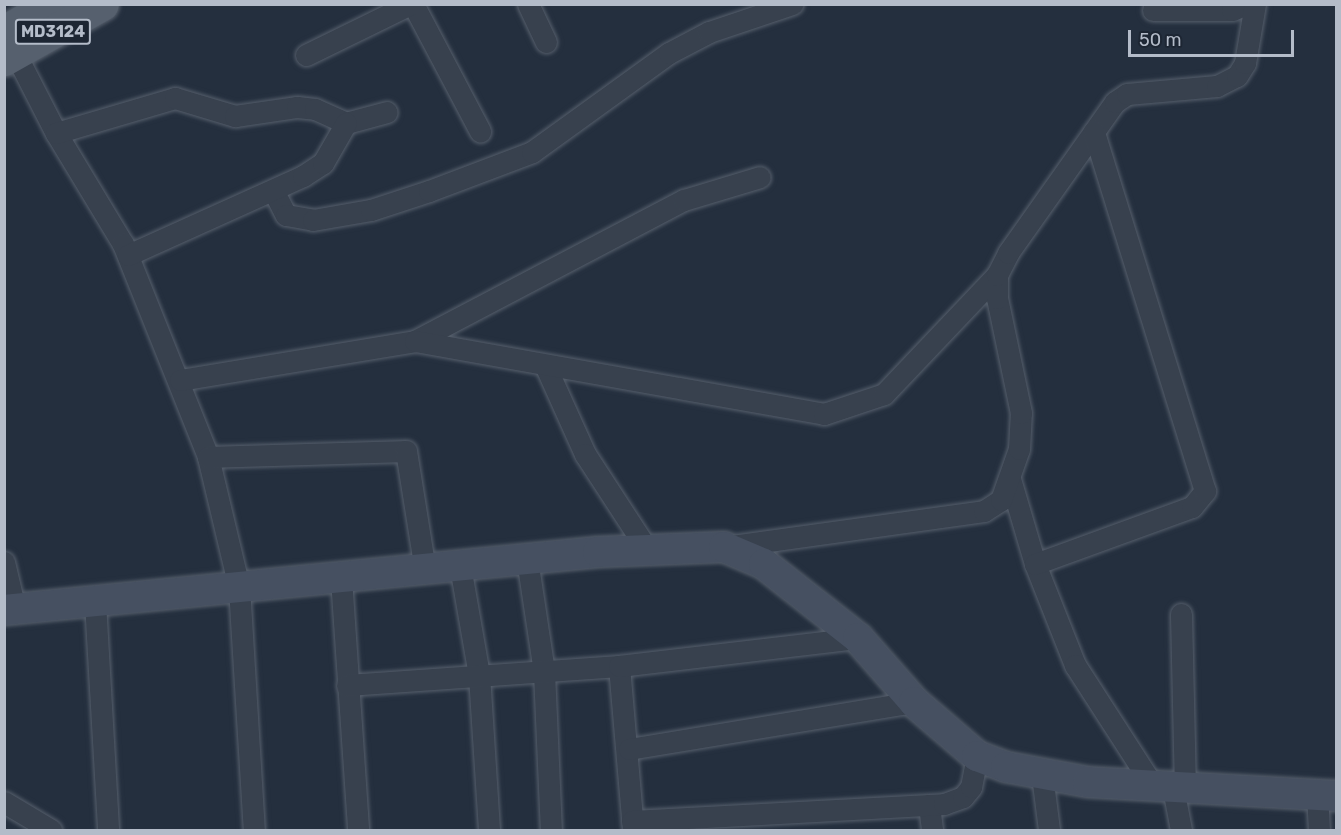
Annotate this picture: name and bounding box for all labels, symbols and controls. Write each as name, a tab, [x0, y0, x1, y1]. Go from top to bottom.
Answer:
scale bar	[1131, 18, 1298, 56]
road number: MD3124	[14, 19, 92, 45]
text: 50 m	[1139, 29, 1182, 51]

